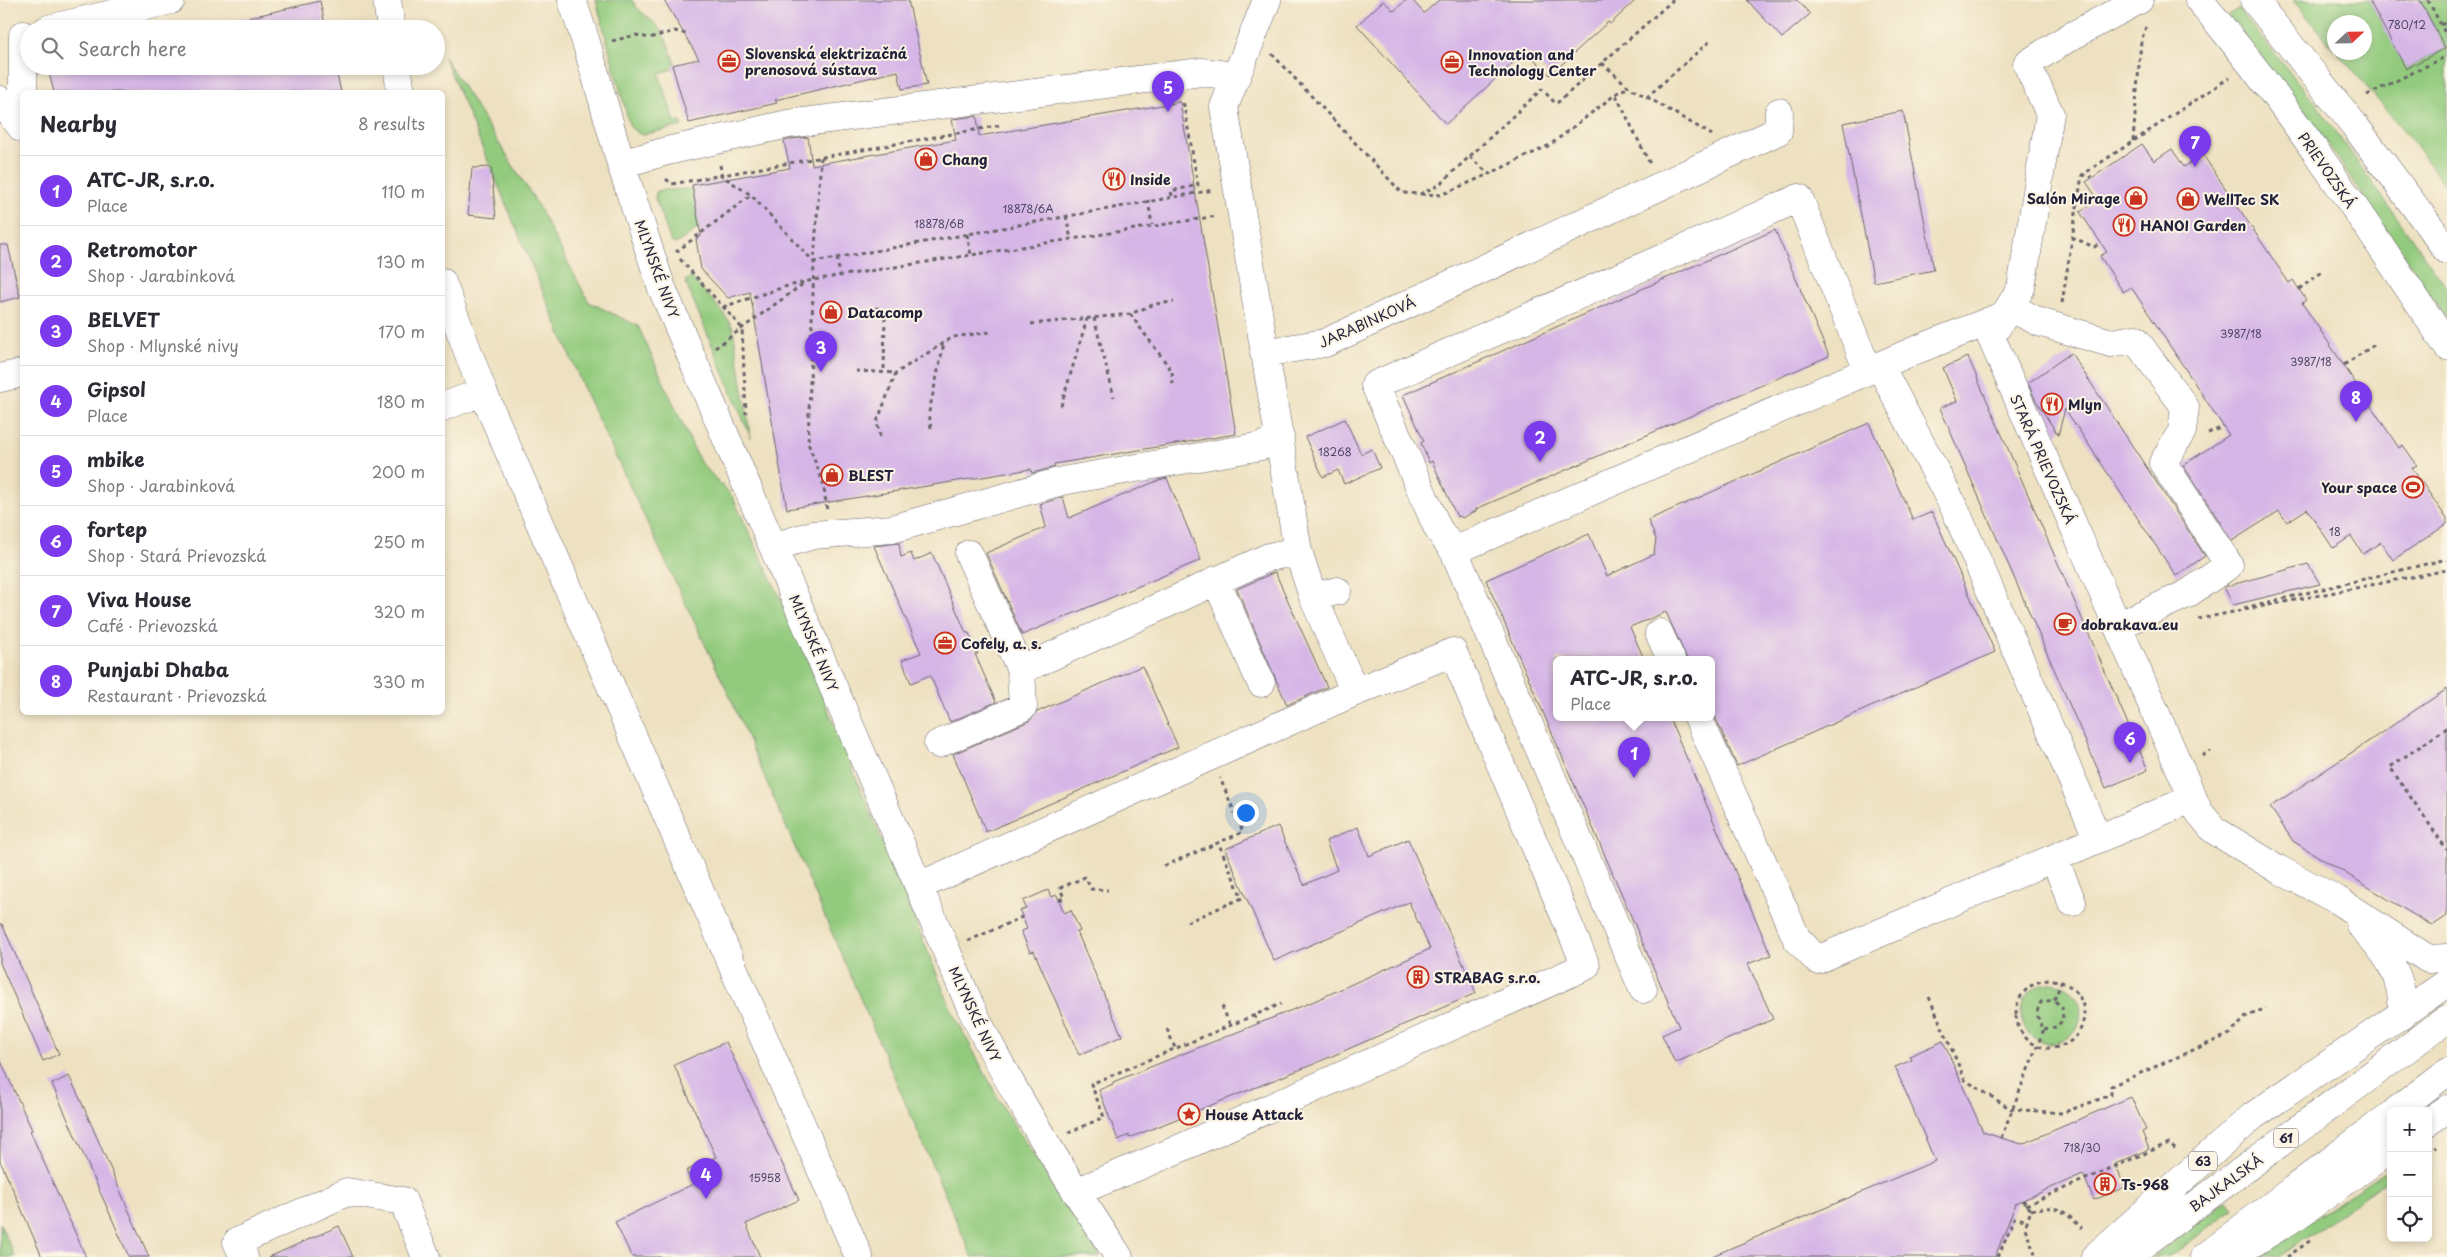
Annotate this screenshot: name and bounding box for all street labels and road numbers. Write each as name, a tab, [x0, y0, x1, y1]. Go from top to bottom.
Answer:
street label: PRIEVOZSKÁ	[2293, 128, 2361, 213]
street label: MLYNSKÉ NIVY	[629, 217, 685, 322]
street label: JARABINKOVÁ	[1315, 291, 1419, 353]
street label: STARÁ PRIEVOZSKÁ	[2005, 391, 2081, 528]
street label: MLYNSKÉ NIVY	[784, 591, 844, 695]
street label: MLYNSKÉ NIVY	[944, 963, 1007, 1066]
road number: 61	[2274, 1128, 2298, 1148]
street label: BAJKALSKÁ	[2185, 1149, 2267, 1217]
road number: 63	[2189, 1152, 2217, 1170]

